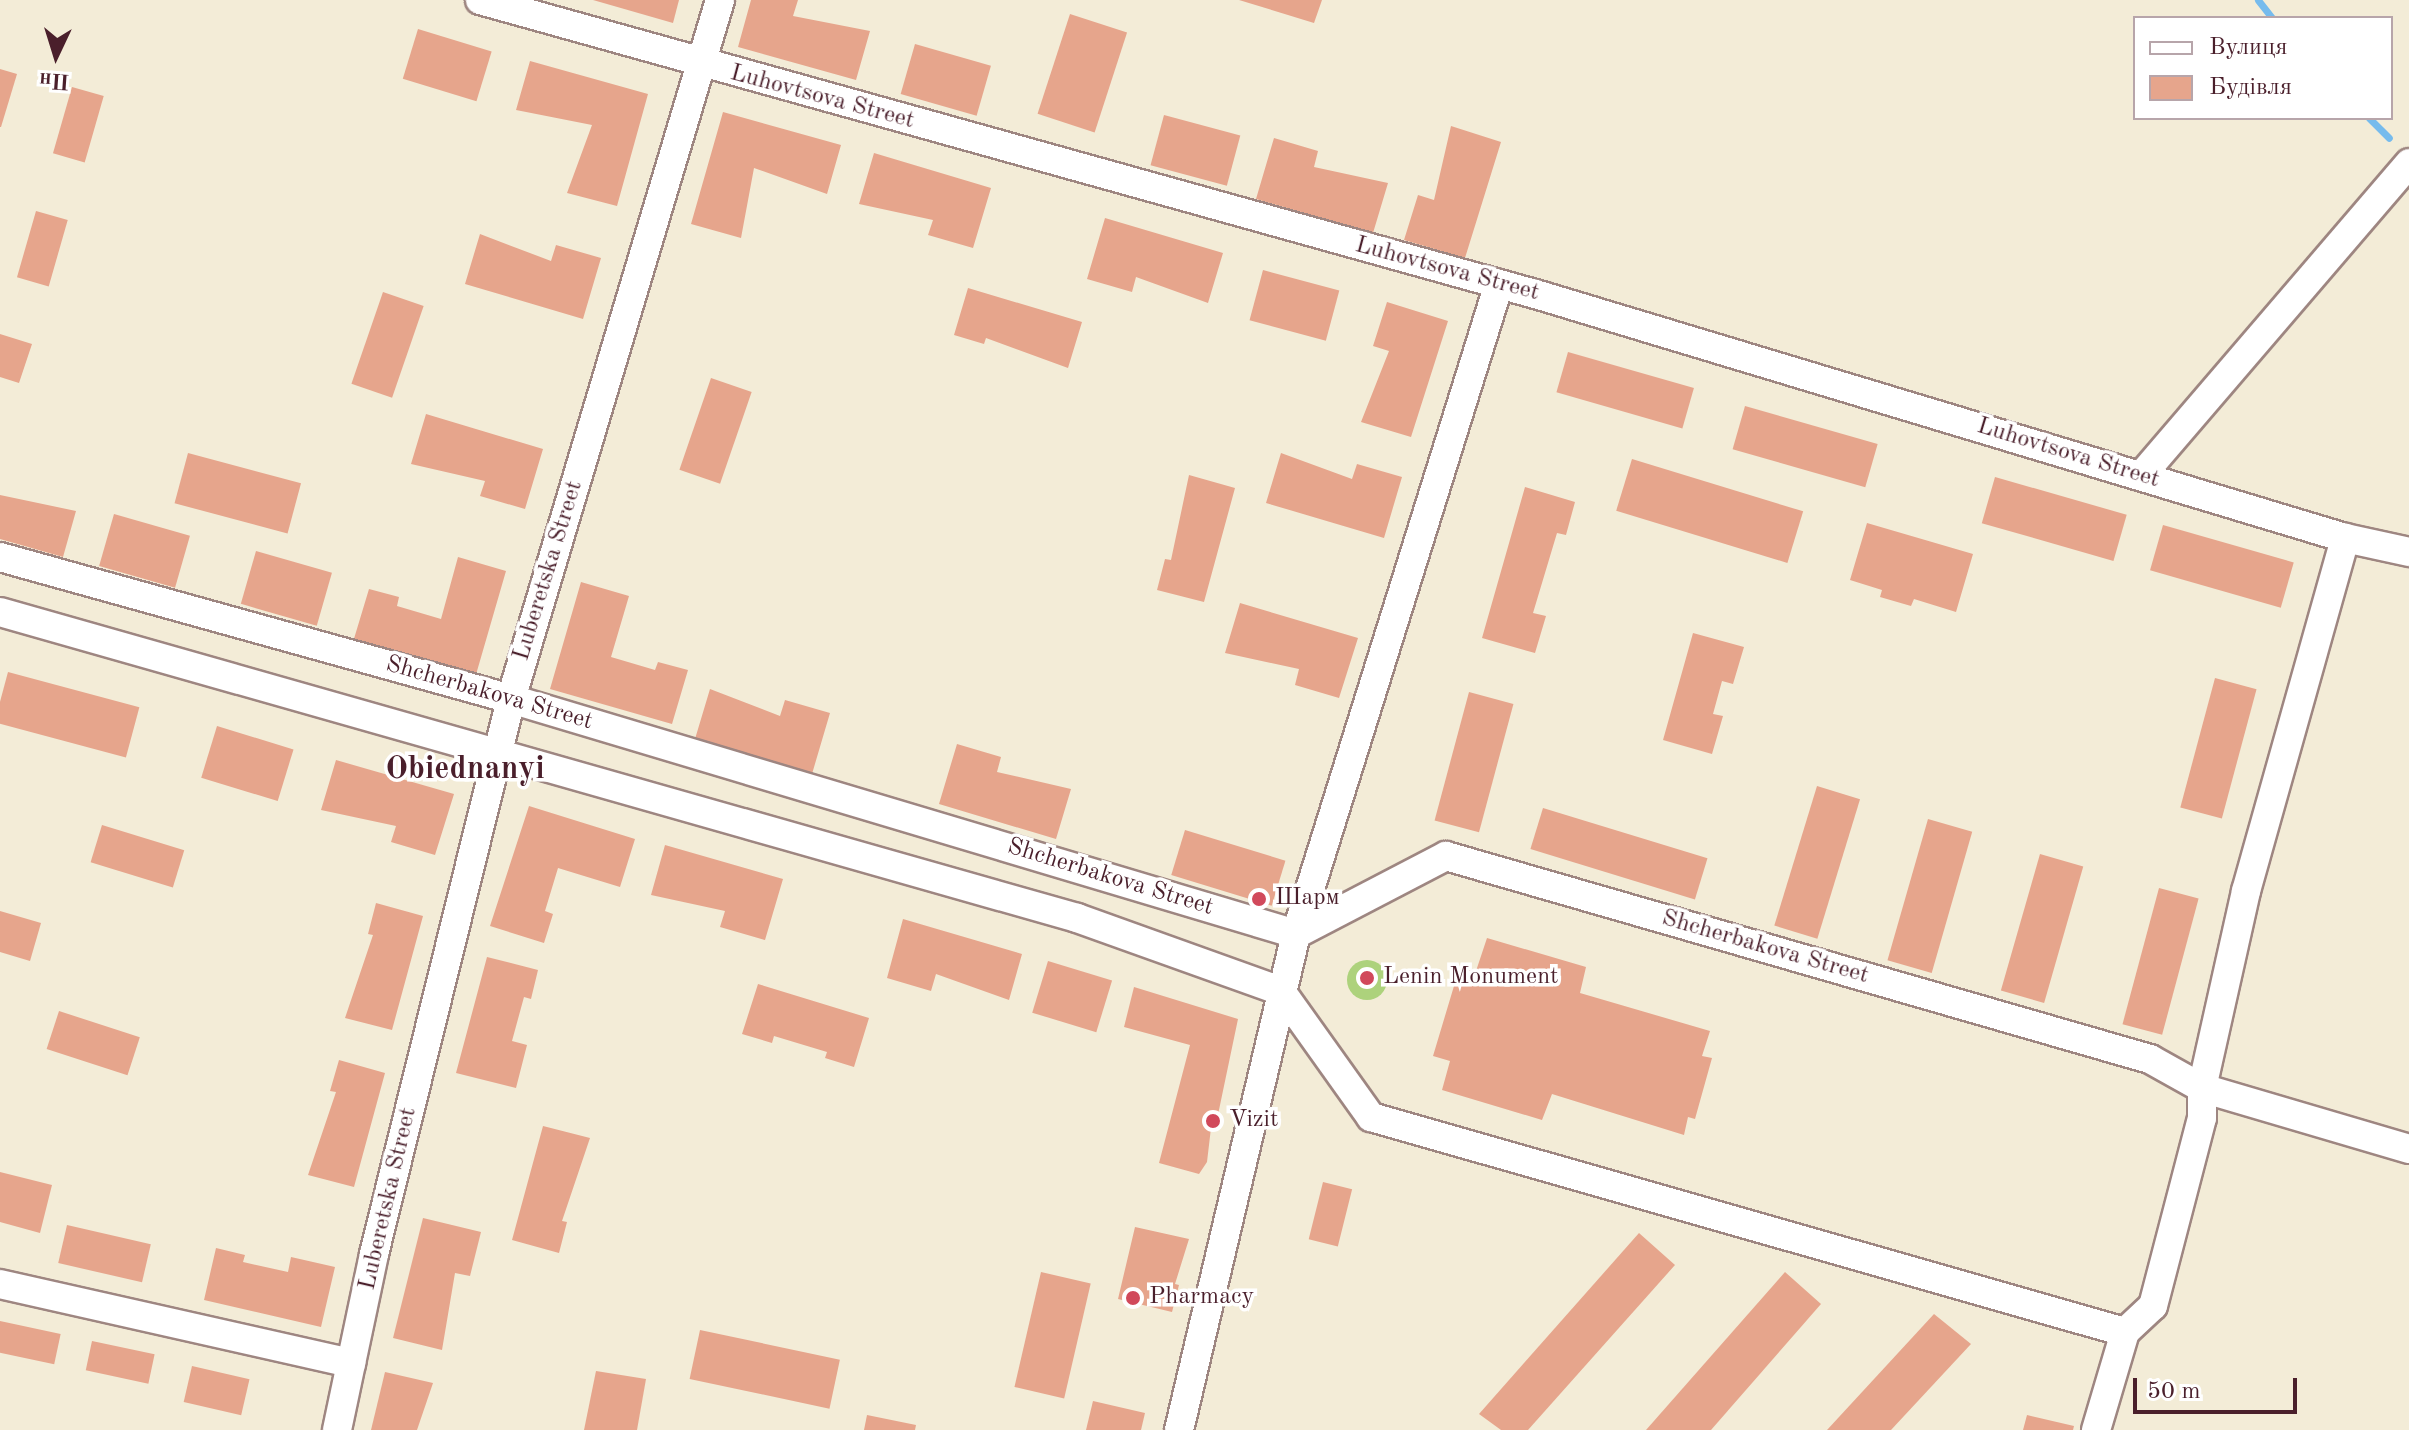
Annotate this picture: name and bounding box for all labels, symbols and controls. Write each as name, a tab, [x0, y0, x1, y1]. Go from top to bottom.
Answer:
north arrow	[16, 16, 96, 96]
legend	[2133, 16, 2393, 120]
text: Вулиця	[2209, 36, 2288, 60]
street label: Luhovtsova Street	[727, 60, 917, 136]
text: Пн	[38, 68, 70, 92]
text: Будівля	[2209, 76, 2292, 100]
street label: Luhovtsova Street	[1352, 232, 1542, 308]
street label: Luhovtsova Street	[1973, 413, 2163, 495]
street label: Luberetska Street	[508, 478, 590, 664]
street label: Shcherbakova Street	[382, 651, 596, 737]
district label: Obiednanyi	[385, 751, 545, 789]
street label: Shcherbakova Street	[1003, 833, 1217, 923]
place label: Шарм	[1275, 885, 1340, 913]
marker: Шарм	[1250, 890, 1268, 908]
street label: Shcherbakova Street	[1658, 905, 1872, 991]
place label: Lenin Monument	[1383, 964, 1558, 992]
marker: Lenin Monument	[1358, 969, 1376, 987]
street label: Luberetska Street	[354, 1105, 424, 1293]
place label: Vizit	[1229, 1107, 1278, 1135]
marker: Vizit	[1204, 1112, 1222, 1130]
place label: Pharmacy	[1149, 1284, 1254, 1312]
marker: Pharmacy	[1124, 1289, 1142, 1307]
scale bar	[2137, 1362, 2301, 1412]
text: 50 m	[2147, 1380, 2201, 1404]

